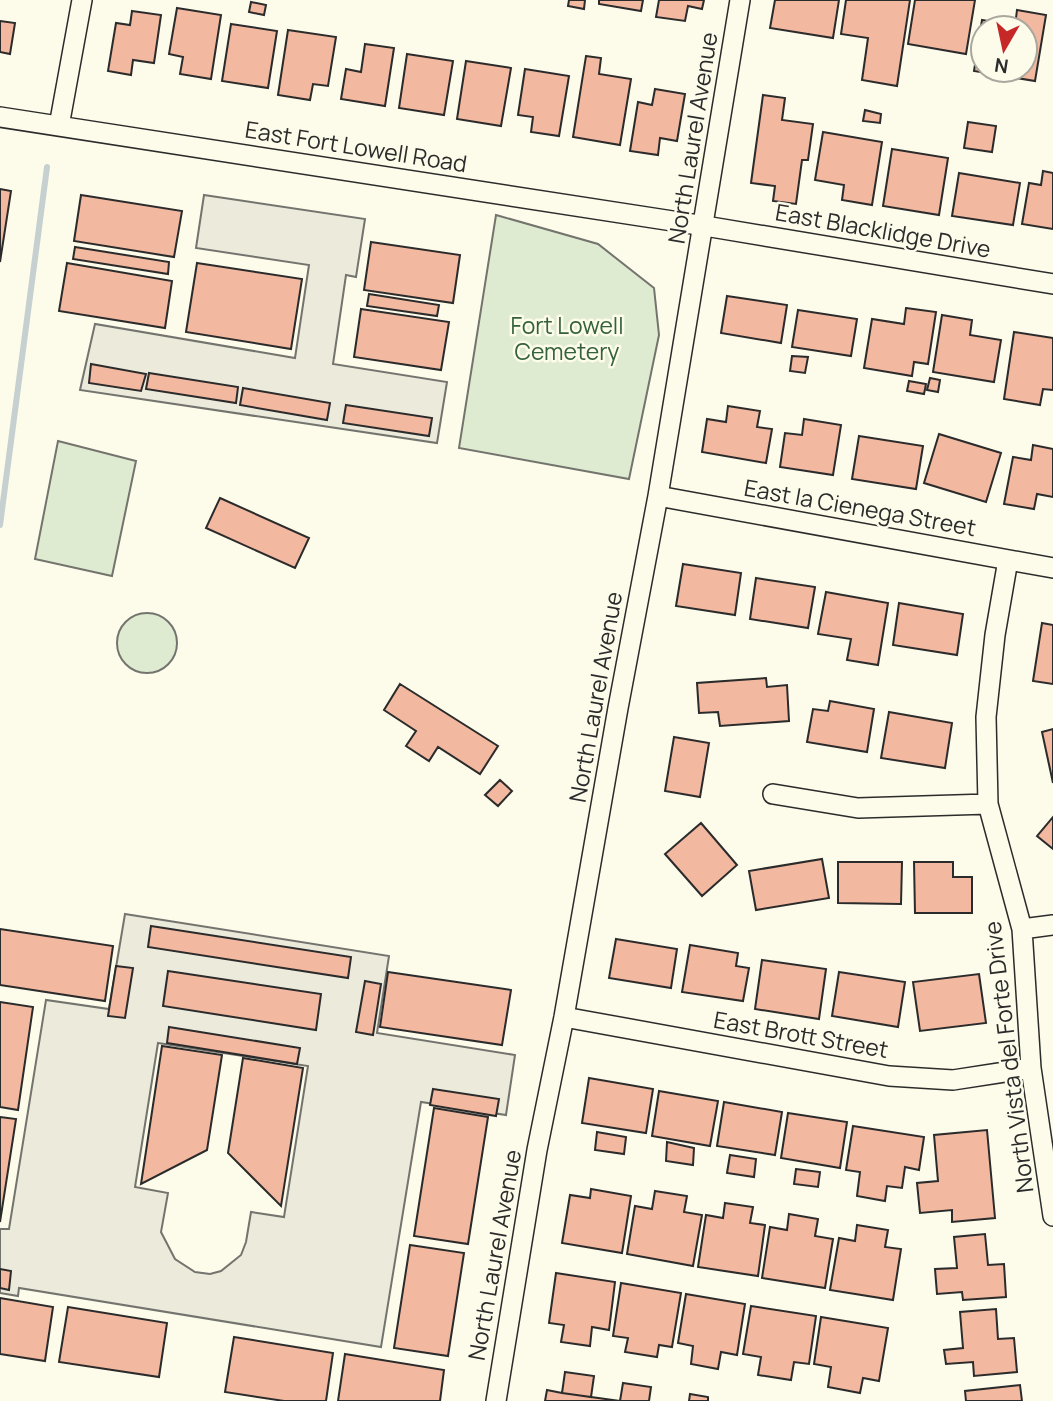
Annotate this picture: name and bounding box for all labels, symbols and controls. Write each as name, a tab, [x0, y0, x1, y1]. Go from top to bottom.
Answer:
north arrow	[969, 14, 1039, 84]
street label: North Laurel Avenue	[660, 30, 725, 246]
text: N	[993, 52, 1010, 80]
street label: East Fort Lowell Road	[243, 113, 469, 179]
street label: East Blacklidge Drive	[773, 195, 993, 265]
park label: Fort Lowell Cemetery	[510, 309, 624, 367]
street label: East la Cienega Street	[742, 471, 979, 543]
street label: North Laurel Avenue	[561, 589, 629, 805]
street label: North Vista del Forte Drive	[975, 920, 1041, 1195]
street label: East Brott Street	[711, 1003, 891, 1065]
street label: North Laurel Avenue	[460, 1147, 528, 1363]

